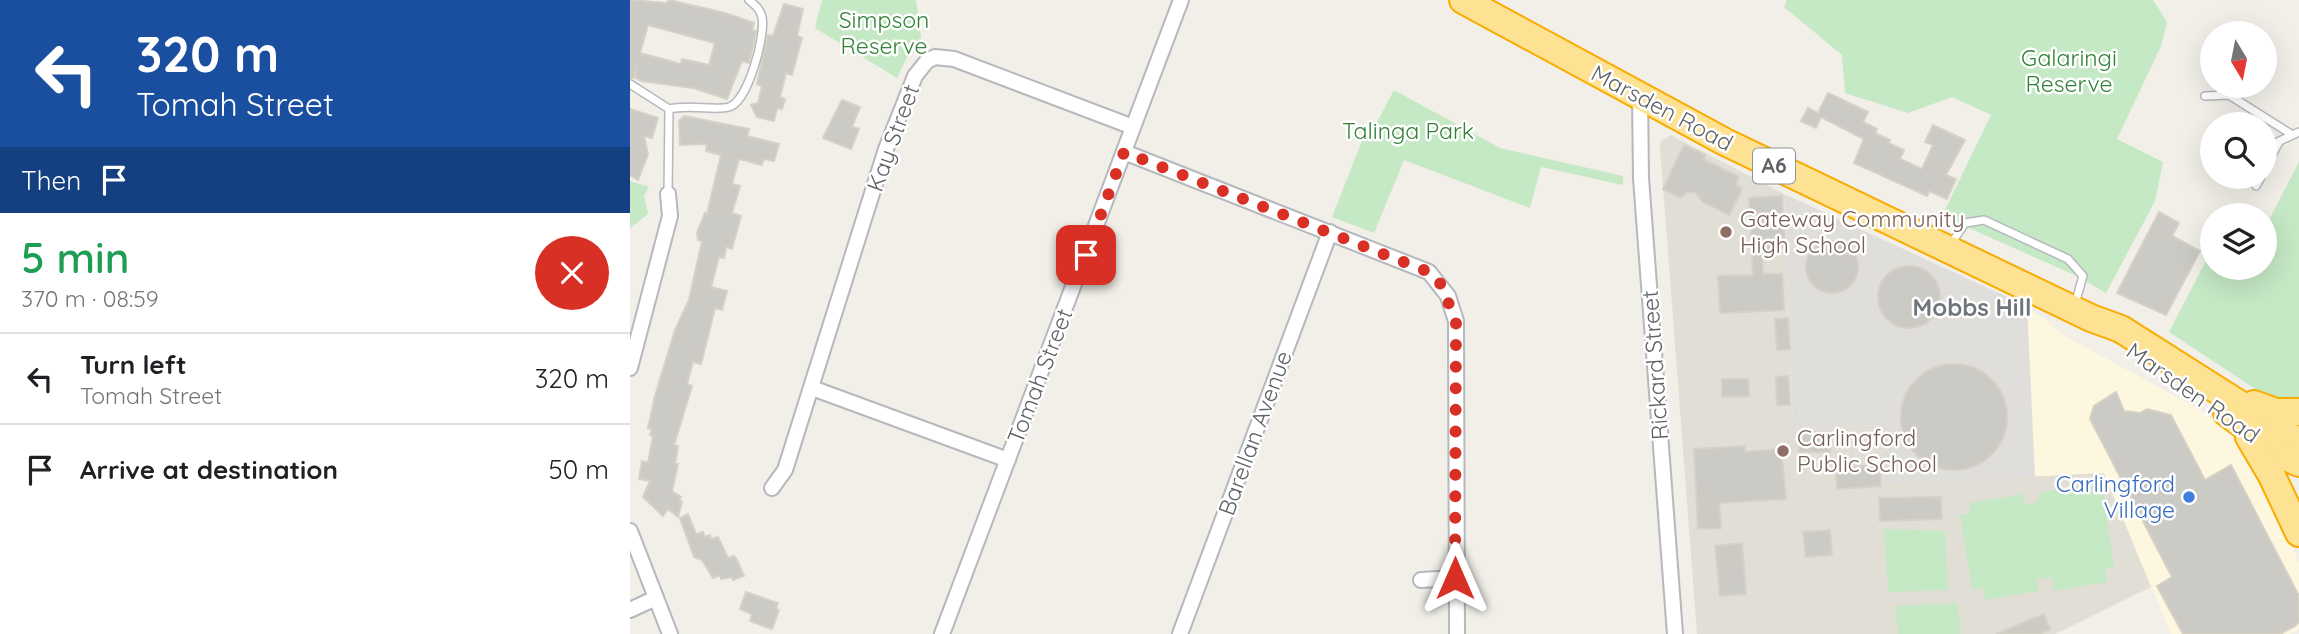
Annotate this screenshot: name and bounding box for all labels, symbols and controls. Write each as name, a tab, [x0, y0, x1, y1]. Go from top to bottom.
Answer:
park label: Simpson Reserve	[839, 5, 929, 60]
north arrow	[2200, 21, 2277, 98]
map controls	[2200, 21, 2277, 280]
text: 320 m	[136, 23, 279, 84]
icon: left	[21, 28, 112, 119]
park label: Galaringi Reserve	[2021, 43, 2117, 98]
street label: Marsden Road	[1586, 58, 1738, 157]
street label: Kay Street	[860, 80, 925, 195]
text: Tomah Street	[136, 84, 334, 124]
button: search	[2200, 112, 2277, 189]
park label: Talinga Park	[1342, 116, 1474, 145]
road number: A6	[1753, 148, 1795, 184]
icon: arrive	[95, 161, 133, 199]
text: Then	[21, 164, 81, 197]
button: layers	[2200, 203, 2277, 280]
place label: Gateway Community High School	[1740, 204, 1965, 259]
marker: Gateway Community High School	[1718, 224, 1734, 240]
pin	[1056, 225, 1116, 285]
text: 5 min	[21, 231, 129, 284]
button: close	[535, 236, 609, 310]
icon: arrive	[1067, 236, 1105, 274]
text: 370 m · 08:59	[21, 284, 159, 313]
street label: Rickard Street	[1635, 289, 1674, 441]
district label: Mobbs Hill	[1913, 292, 2031, 322]
street label: Tomah Street	[1001, 304, 1079, 447]
street label: Marsden Road	[2121, 336, 2266, 449]
street label: Barellan Avenue	[1211, 347, 1298, 519]
text: Turn left	[80, 348, 187, 381]
icon: left	[21, 360, 59, 398]
text: 320 m	[535, 362, 609, 395]
text: Tomah Street	[80, 381, 222, 410]
place label: Carlingford Public School	[1797, 423, 1937, 478]
marker: Carlingford Public School	[1775, 443, 1791, 459]
icon: arrive	[21, 451, 59, 489]
text: Arrive at destination	[80, 453, 338, 486]
text: 50 m	[549, 453, 609, 486]
place label: Carlingford Village	[2056, 469, 2175, 524]
marker: Carlingford Village	[2181, 489, 2197, 505]
position arrow	[1418, 541, 1492, 615]

